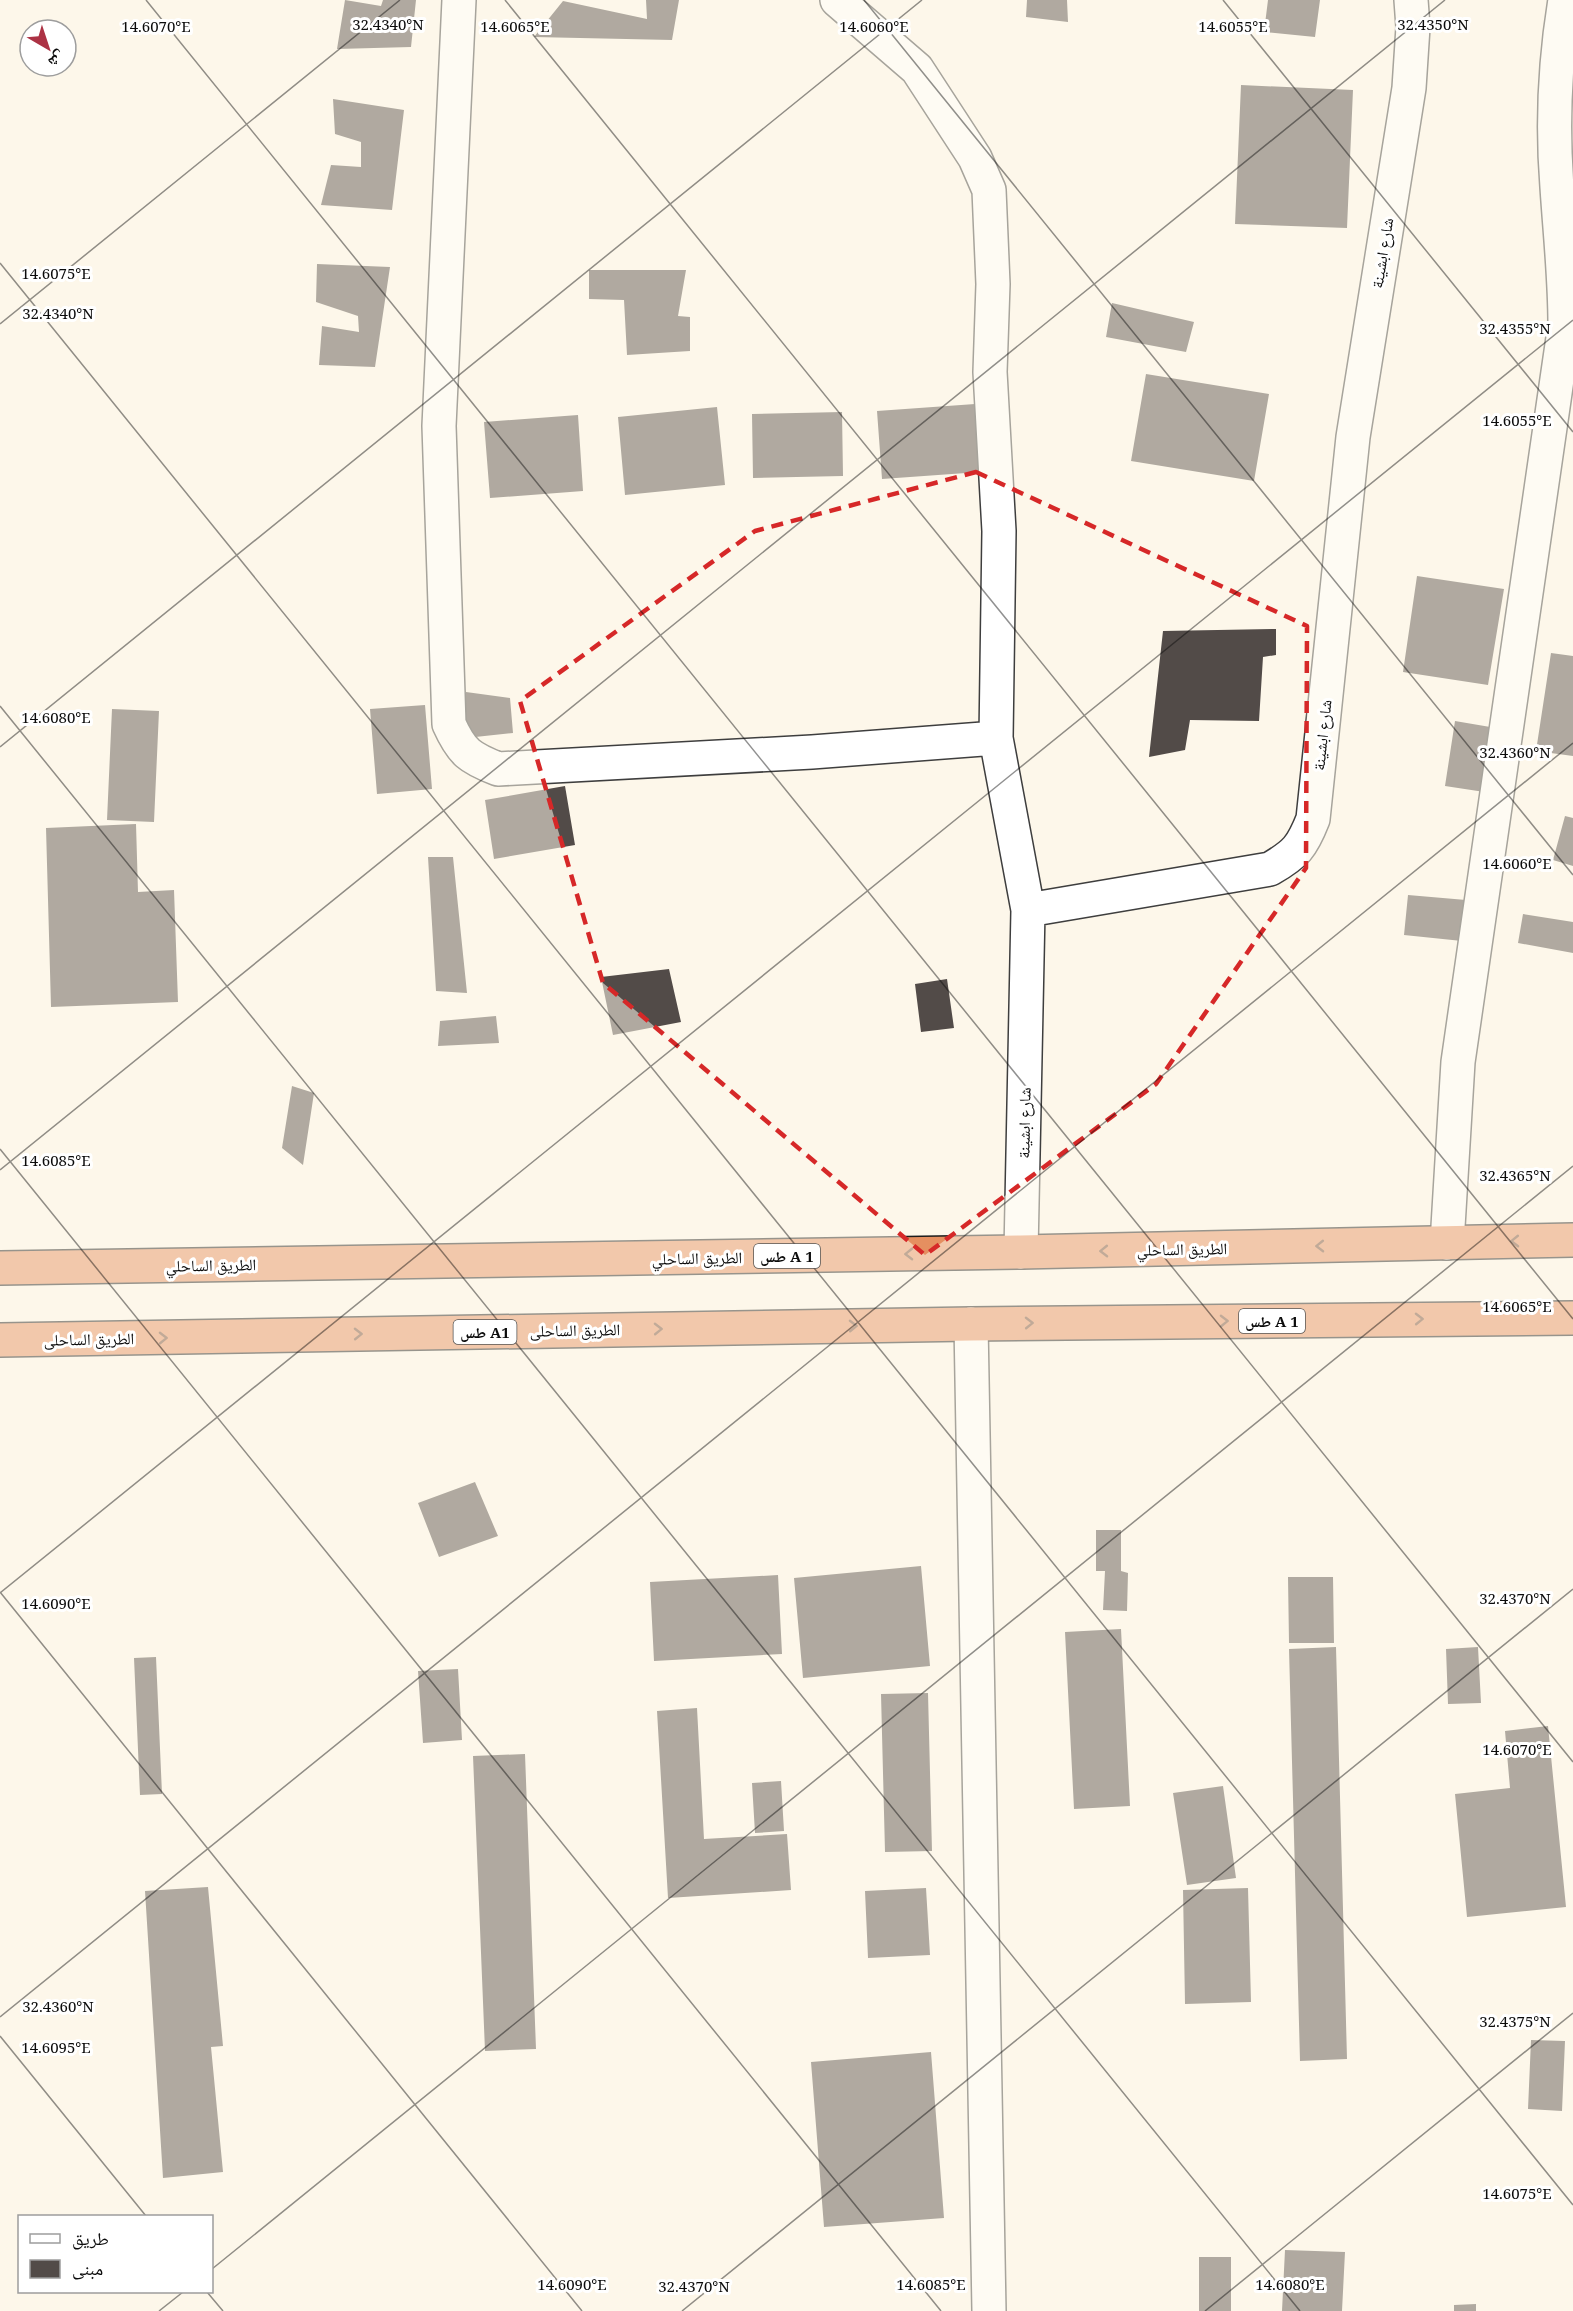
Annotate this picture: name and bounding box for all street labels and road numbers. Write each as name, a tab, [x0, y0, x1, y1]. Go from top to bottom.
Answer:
street label: شارع ابشينة	[1366, 216, 1398, 290]
street label: شارع ابشينة	[1307, 699, 1337, 771]
street label: شارع ابشينة	[1012, 1087, 1036, 1159]
street label: الطريق الساحلي	[1137, 1237, 1228, 1263]
road number: طس A 1	[754, 1244, 820, 1268]
street label: الطريق الساحلي	[652, 1246, 743, 1272]
street label: الطريق الساحلي	[166, 1253, 257, 1279]
road number: طس A 1	[1239, 1309, 1305, 1333]
street label: الطريق الساحلى	[530, 1318, 620, 1342]
road number: طس A1	[454, 1320, 516, 1344]
street label: الطريق الساحلى	[44, 1327, 134, 1351]

